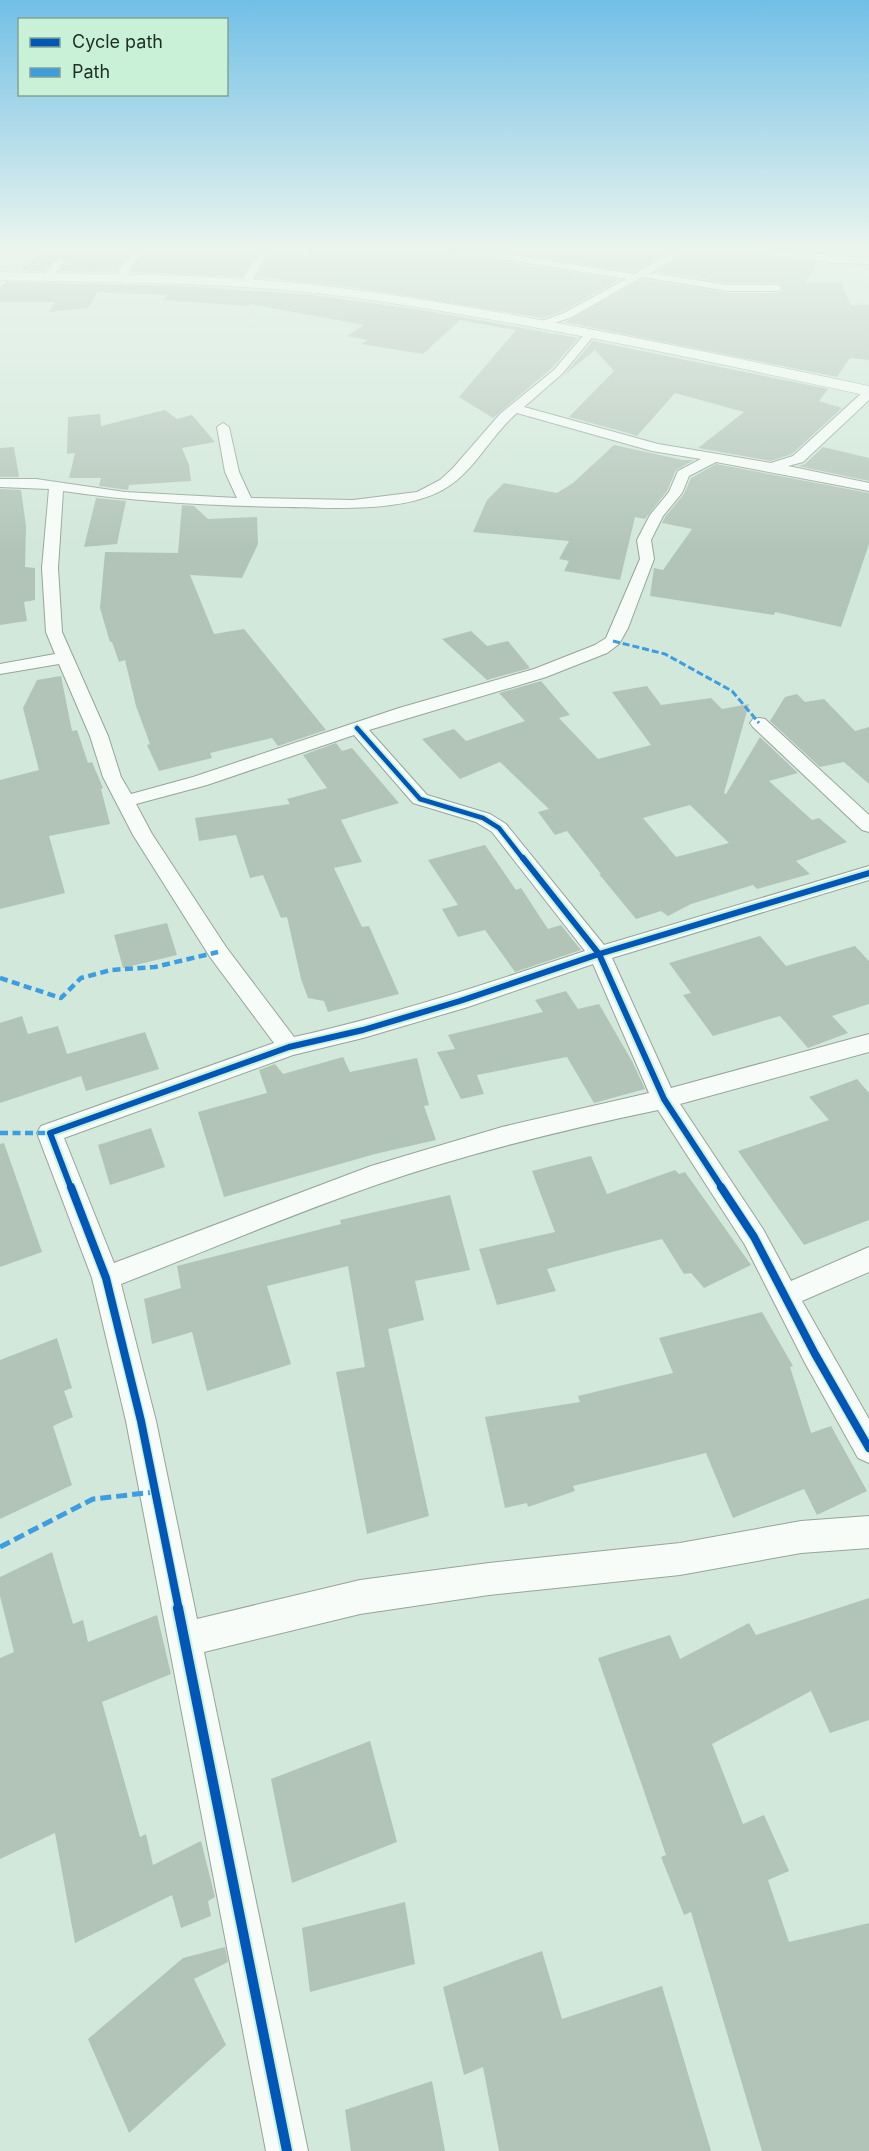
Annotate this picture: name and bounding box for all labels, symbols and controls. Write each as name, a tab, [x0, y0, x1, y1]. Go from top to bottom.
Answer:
legend	[18, 18, 228, 96]
text: Cycle path	[72, 31, 163, 52]
text: Path	[72, 61, 110, 82]

